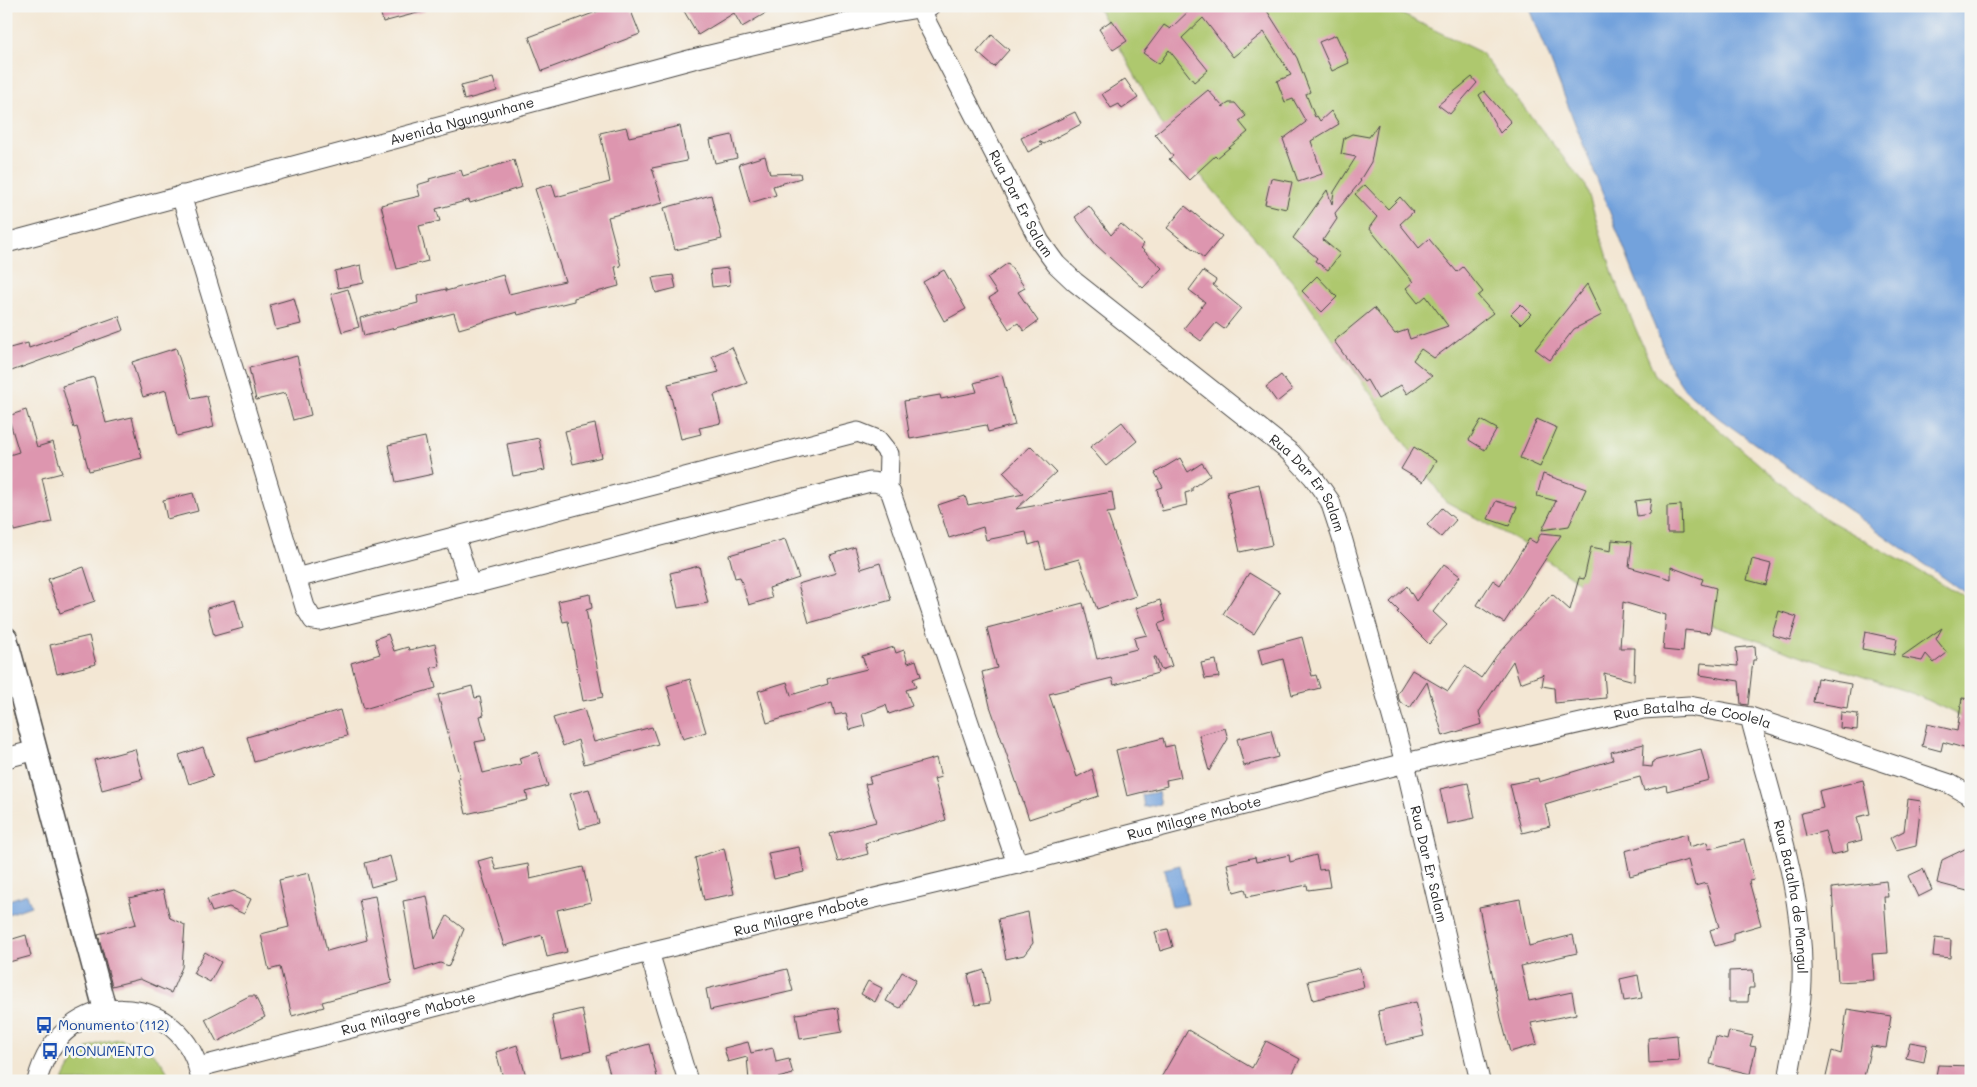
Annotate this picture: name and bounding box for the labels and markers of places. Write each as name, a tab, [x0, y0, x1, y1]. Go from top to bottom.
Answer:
bus stop icon: Monumento (112)	[34, 1015, 54, 1035]
place label: Monumento (112)	[58, 1015, 169, 1034]
bus stop icon: MONUMENTO	[40, 1041, 60, 1061]
place label: MONUMENTO	[64, 1041, 154, 1060]

